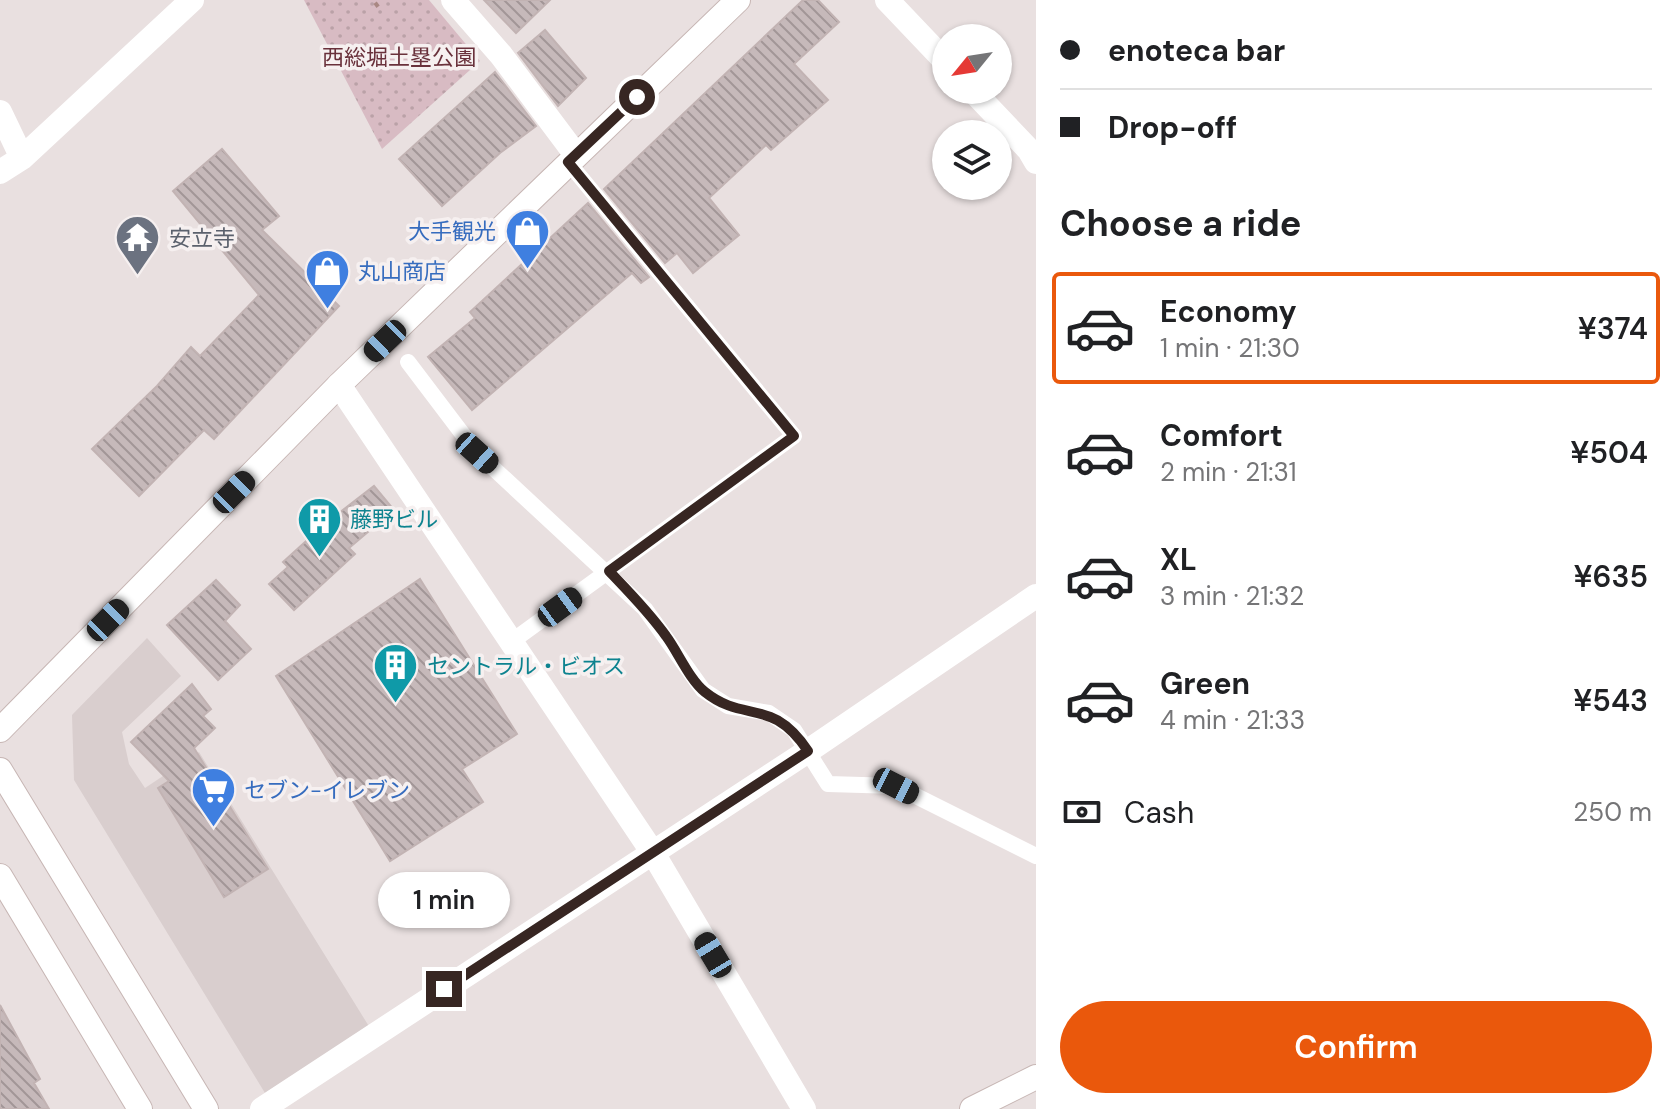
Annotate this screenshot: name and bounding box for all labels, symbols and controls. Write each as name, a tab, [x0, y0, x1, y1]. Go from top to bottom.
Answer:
north arrow	[932, 24, 1012, 104]
map controls	[932, 24, 1012, 200]
text: enoteca bar	[1108, 31, 1285, 70]
park label: 西総堀土塁公園	[322, 43, 476, 72]
route start	[619, 79, 655, 115]
text: Drop-off	[1108, 108, 1237, 147]
button: layers	[932, 120, 1012, 200]
text: Choose a ride	[1060, 200, 1301, 247]
shop icon: 大手観光	[503, 207, 551, 270]
temple icon: 安立寺	[114, 214, 162, 277]
place label: 大手観光	[408, 217, 496, 246]
place label: 安立寺	[169, 224, 235, 253]
shop icon: 丸山商店	[303, 247, 351, 310]
place label: 丸山商店	[358, 257, 446, 286]
icon: car	[1064, 292, 1136, 364]
text: Economy	[1160, 292, 1297, 331]
text: ¥374	[1578, 309, 1648, 348]
car	[359, 316, 411, 366]
text: 1 min · 21:30	[1160, 331, 1300, 365]
icon: car	[1064, 416, 1136, 488]
text: Comfort	[1160, 416, 1283, 455]
car	[451, 428, 503, 478]
text: ¥504	[1570, 433, 1648, 472]
text: 2 min · 21:31	[1160, 455, 1297, 489]
car	[209, 467, 259, 517]
building icon: 藤野ビル	[295, 495, 343, 558]
place label: 藤野ビル	[350, 505, 438, 534]
icon: car	[1064, 540, 1136, 612]
text: XL	[1160, 540, 1197, 579]
text: ¥635	[1573, 557, 1648, 596]
text: 3 min · 21:32	[1160, 579, 1304, 613]
car	[534, 583, 586, 631]
car	[83, 595, 133, 645]
building icon: セントラル・ビオス	[372, 642, 420, 705]
place label: セントラル・ビオス	[427, 652, 625, 681]
icon: car	[1064, 664, 1136, 736]
text: Green	[1160, 664, 1250, 703]
text: ¥543	[1573, 681, 1648, 720]
text: 4 min · 21:33	[1160, 703, 1305, 737]
car	[869, 764, 923, 808]
supermarket icon: セブン-イレブン	[189, 766, 237, 829]
place label: セブン-イレブン	[244, 776, 410, 805]
icon: cash	[1060, 790, 1104, 834]
text: Cash	[1124, 793, 1194, 832]
text: 250 m	[1573, 795, 1652, 829]
callout: 1 min	[378, 873, 510, 929]
text: 1 min	[413, 883, 475, 917]
car	[690, 928, 736, 982]
route end	[426, 971, 462, 1007]
button: Confirm	[1060, 1001, 1652, 1093]

